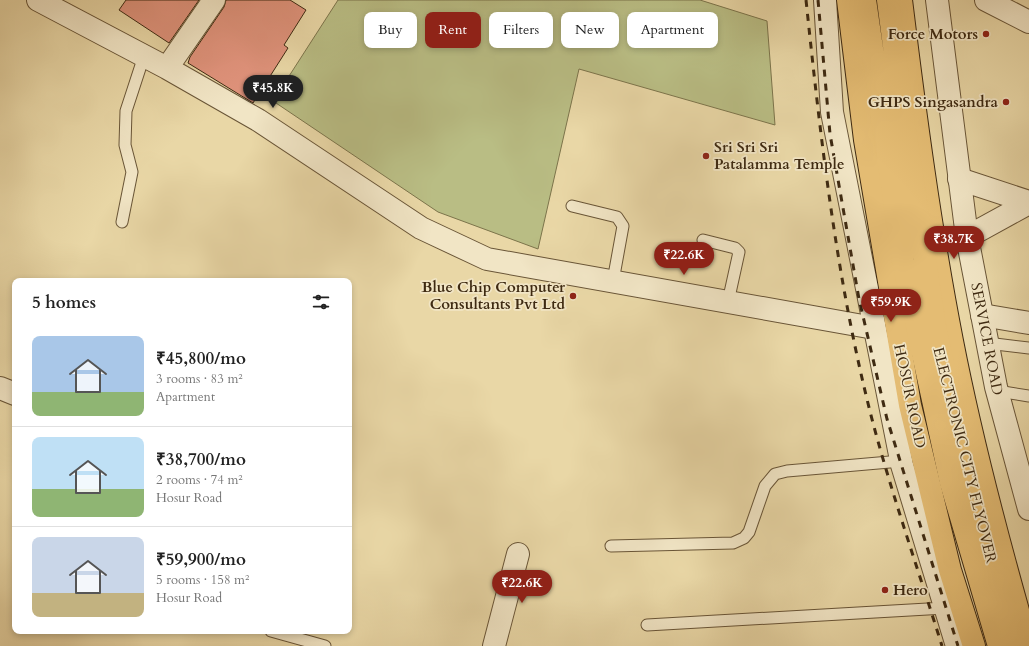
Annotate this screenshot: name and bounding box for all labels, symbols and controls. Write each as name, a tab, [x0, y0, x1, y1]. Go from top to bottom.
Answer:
chip: Buy	[364, 12, 417, 48]
chip: Rent	[425, 12, 481, 48]
chip: Filters	[489, 12, 553, 48]
chip: New	[561, 12, 619, 48]
chip: Apartment	[627, 12, 718, 48]
place label: Force Motors	[888, 24, 978, 44]
marker: Force Motors	[981, 29, 991, 39]
pin: ₹45.8K	[240, 75, 306, 109]
text: ₹45.8K	[252, 79, 294, 97]
place label: GHPS Singasandra	[868, 92, 999, 112]
marker: GHPS Singasandra	[1001, 97, 1011, 107]
place label: Sri Sri Sri Patalamma Temple	[714, 137, 844, 174]
marker: Sri Sri Sri Patalamma Temple	[701, 151, 711, 161]
pin: ₹38.7K	[921, 226, 987, 260]
text: ₹38.7K	[933, 230, 975, 248]
pin: ₹22.6K	[651, 242, 717, 276]
text: ₹22.6K	[663, 246, 705, 264]
place label: Blue Chip Computer Consultants Pvt Ltd	[422, 277, 566, 314]
street label: SERVICE ROAD	[966, 281, 1008, 397]
pin: ₹59.9K	[858, 289, 924, 323]
text: 5 homes	[32, 291, 96, 314]
icon: filters	[310, 291, 332, 313]
marker: Blue Chip Computer Consultants Pvt Ltd	[568, 291, 578, 301]
text: ₹59.9K	[870, 293, 912, 311]
street label: HOSUR ROAD	[889, 342, 931, 450]
street label: ELECTRONIC CITY FLYOVER	[928, 345, 1002, 566]
text: ₹45,800/mo	[156, 347, 246, 370]
icon: home	[64, 352, 112, 400]
text: 3 rooms · 83 m²	[156, 370, 243, 388]
text: Apartment	[156, 388, 215, 406]
text: ₹38,700/mo	[156, 448, 246, 471]
icon: home	[64, 453, 112, 501]
text: 2 rooms · 74 m²	[156, 471, 243, 489]
text: Hosur Road	[156, 489, 222, 507]
text: ₹59,900/mo	[156, 548, 246, 571]
icon: home	[64, 553, 112, 601]
pin: ₹22.6K	[489, 570, 555, 604]
text: 5 rooms · 158 m²	[156, 571, 249, 589]
text: ₹22.6K	[501, 574, 543, 592]
place label: Hero	[893, 580, 928, 600]
marker: Hero	[880, 585, 890, 595]
text: Hosur Road	[156, 589, 222, 607]

